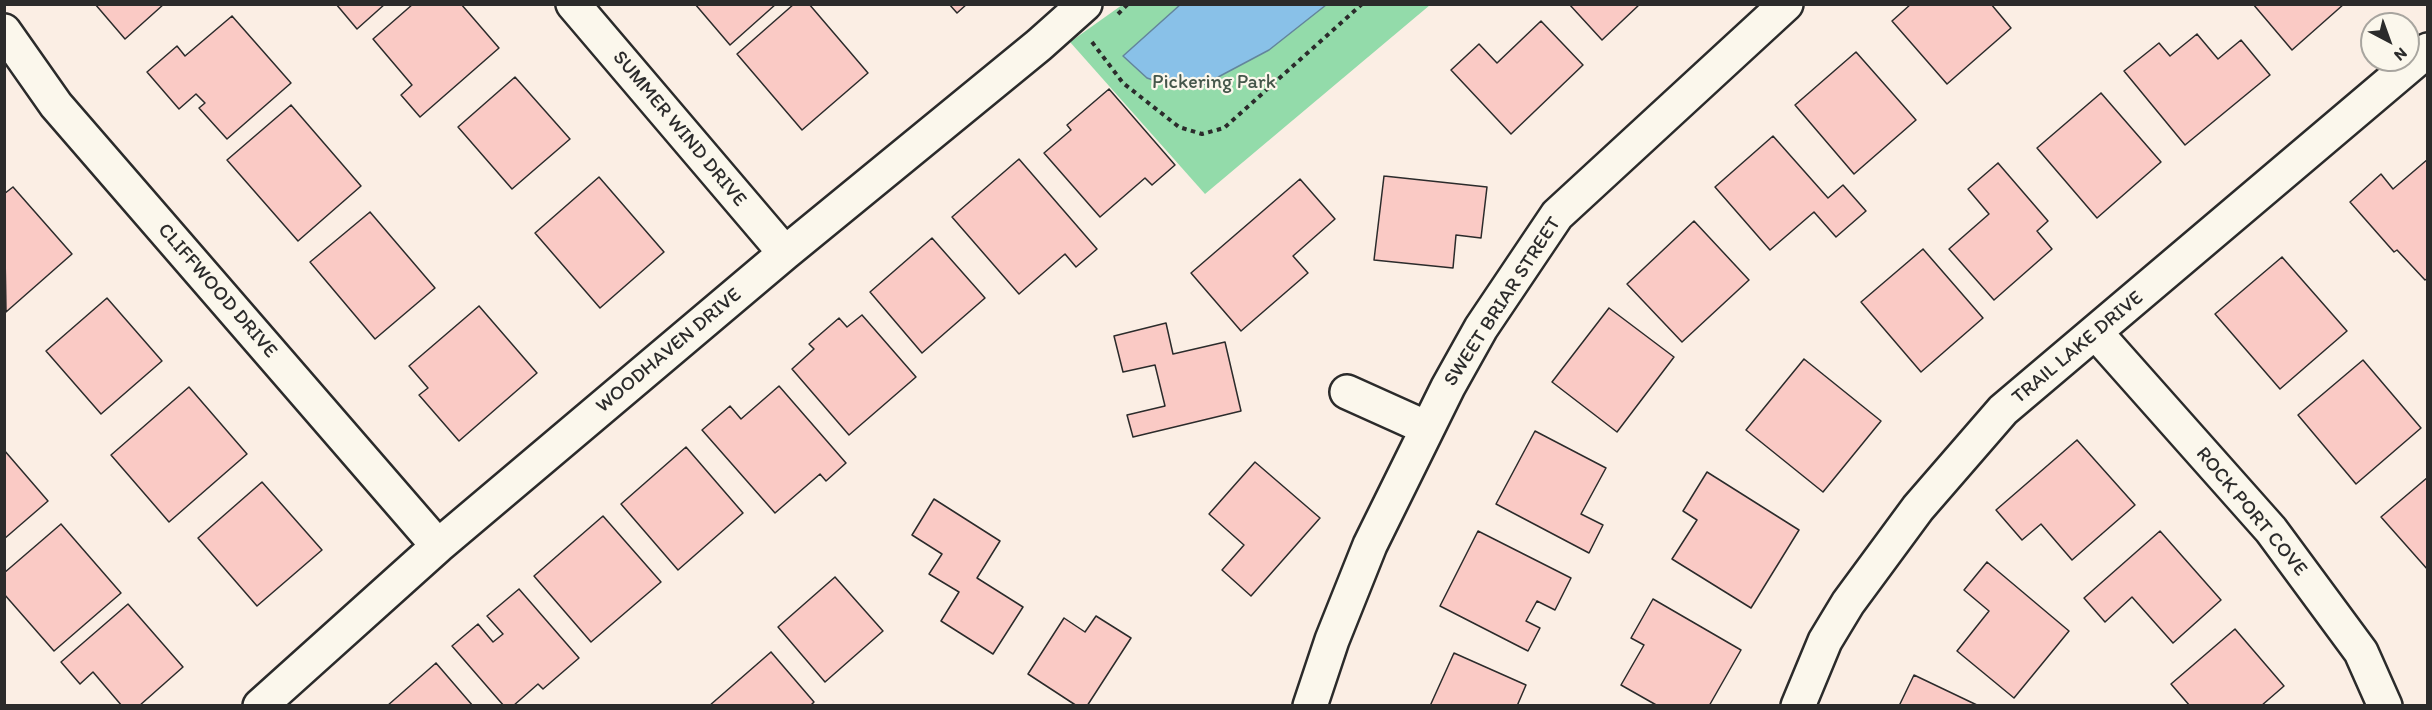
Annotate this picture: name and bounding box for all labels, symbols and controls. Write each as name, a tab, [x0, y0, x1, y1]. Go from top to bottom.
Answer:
north arrow	[2360, 12, 2420, 72]
text: N	[2391, 44, 2411, 65]
street label: SUMMER WIND DRIVE	[607, 46, 751, 212]
park label: Pickering Park	[1152, 71, 1276, 95]
street label: SWEET BRIAR STREET	[1439, 213, 1567, 391]
street label: CLIFFWOOD DRIVE	[152, 219, 282, 363]
street label: WOODHAVEN DRIVE	[592, 283, 746, 419]
street label: TRAIL LAKE DRIVE	[2008, 286, 2148, 410]
street label: ROCK PORT COVE	[2190, 443, 2312, 581]

